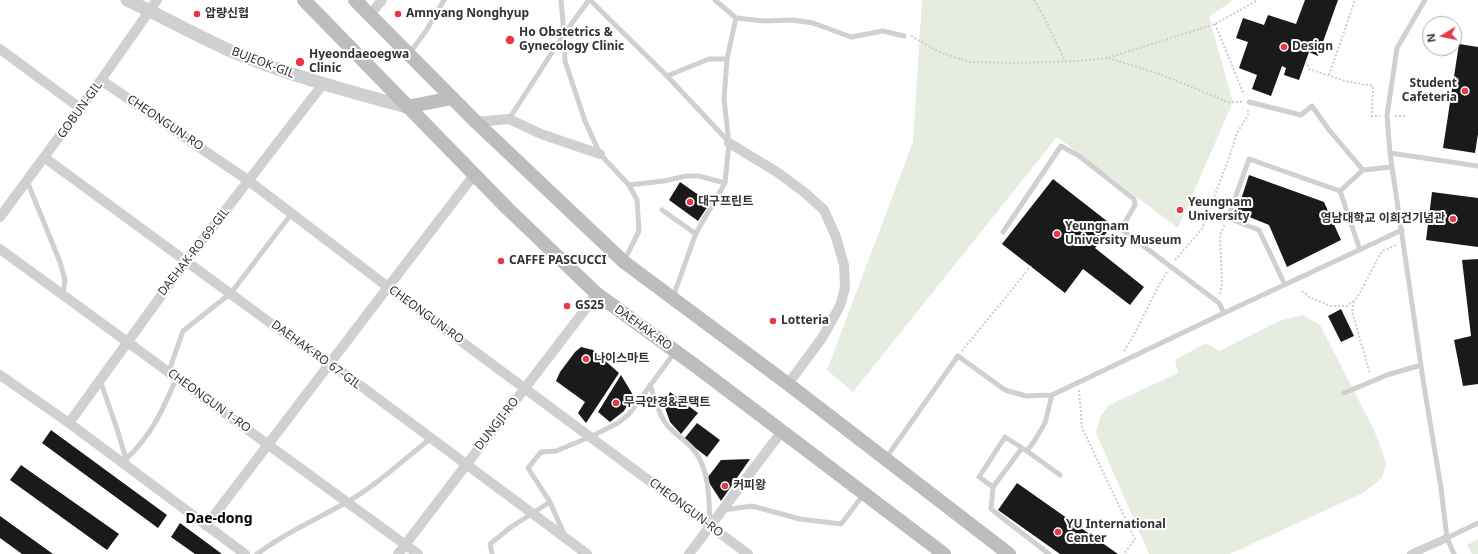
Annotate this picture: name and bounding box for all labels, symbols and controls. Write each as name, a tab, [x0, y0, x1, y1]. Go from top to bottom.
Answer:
place label: 압량신협	[205, 7, 249, 21]
place label: Amnyang Nonghyup	[406, 7, 529, 21]
marker: 압량신협	[192, 9, 202, 19]
marker: Amnyang Nonghyup	[393, 9, 403, 19]
north arrow	[1422, 16, 1462, 56]
place label: Ho Obstetrics & Gynecology Clinic	[519, 26, 624, 54]
text: N	[1423, 32, 1439, 44]
marker: Ho Obstetrics & Gynecology Clinic	[504, 34, 516, 46]
place label: Design	[1292, 40, 1333, 54]
marker: Design	[1279, 42, 1289, 52]
street label: BUJEOK-GIL	[229, 44, 297, 82]
place label: Hyeondaeoegwa Clinic	[309, 48, 409, 76]
marker: Hyeondaeoegwa Clinic	[294, 56, 306, 68]
place label: Student Cafeteria	[1402, 77, 1457, 105]
street label: GOBUN-GIL	[55, 79, 105, 141]
marker: Student Cafeteria	[1460, 86, 1470, 96]
street label: CHEONGUN-RO	[124, 92, 206, 154]
place label: 대구프린트	[698, 195, 753, 209]
place label: Yeungnam University	[1188, 196, 1252, 224]
marker: 대구프린트	[685, 197, 695, 207]
street label: DAEHAK-RO 69-GIL	[155, 205, 233, 299]
marker: Yeungnam University	[1175, 205, 1185, 215]
place label: 영남대학교 이희건기념관	[1320, 212, 1445, 226]
marker: 영남대학교 이희건기념관	[1448, 214, 1458, 224]
place label: Yeungnam University Museum	[1065, 220, 1181, 248]
marker: Yeungnam University Museum	[1052, 229, 1062, 239]
place label: CAFFE PASCUCCI	[509, 254, 606, 268]
marker: CAFFE PASCUCCI	[496, 256, 506, 266]
street label: CHEONGUN-RO	[386, 283, 466, 347]
place label: GS25	[575, 299, 604, 313]
marker: GS25	[562, 301, 572, 311]
street label: DAEHAK-RO	[611, 302, 675, 354]
place label: Lotteria	[781, 314, 829, 328]
marker: Lotteria	[768, 316, 778, 326]
street label: DAEHAK-RO 67-GIL	[268, 318, 364, 392]
place label: 나이스마트	[594, 352, 649, 366]
marker: 나이스마트	[581, 354, 591, 364]
street label: CHEONGUN 1-RO	[165, 366, 253, 436]
street label: DUNGJI-RO	[472, 395, 522, 453]
place label: 무극안경&콘택트	[624, 396, 710, 410]
marker: 무극안경&콘택트	[611, 398, 621, 408]
street label: CHEONGUN-RO	[646, 475, 726, 541]
place label: 커피왕	[733, 479, 766, 493]
marker: 커피왕	[720, 481, 730, 491]
district label: Dae-dong	[185, 511, 253, 527]
place label: YU International Center	[1066, 518, 1166, 546]
marker: YU International Center	[1053, 527, 1063, 537]

